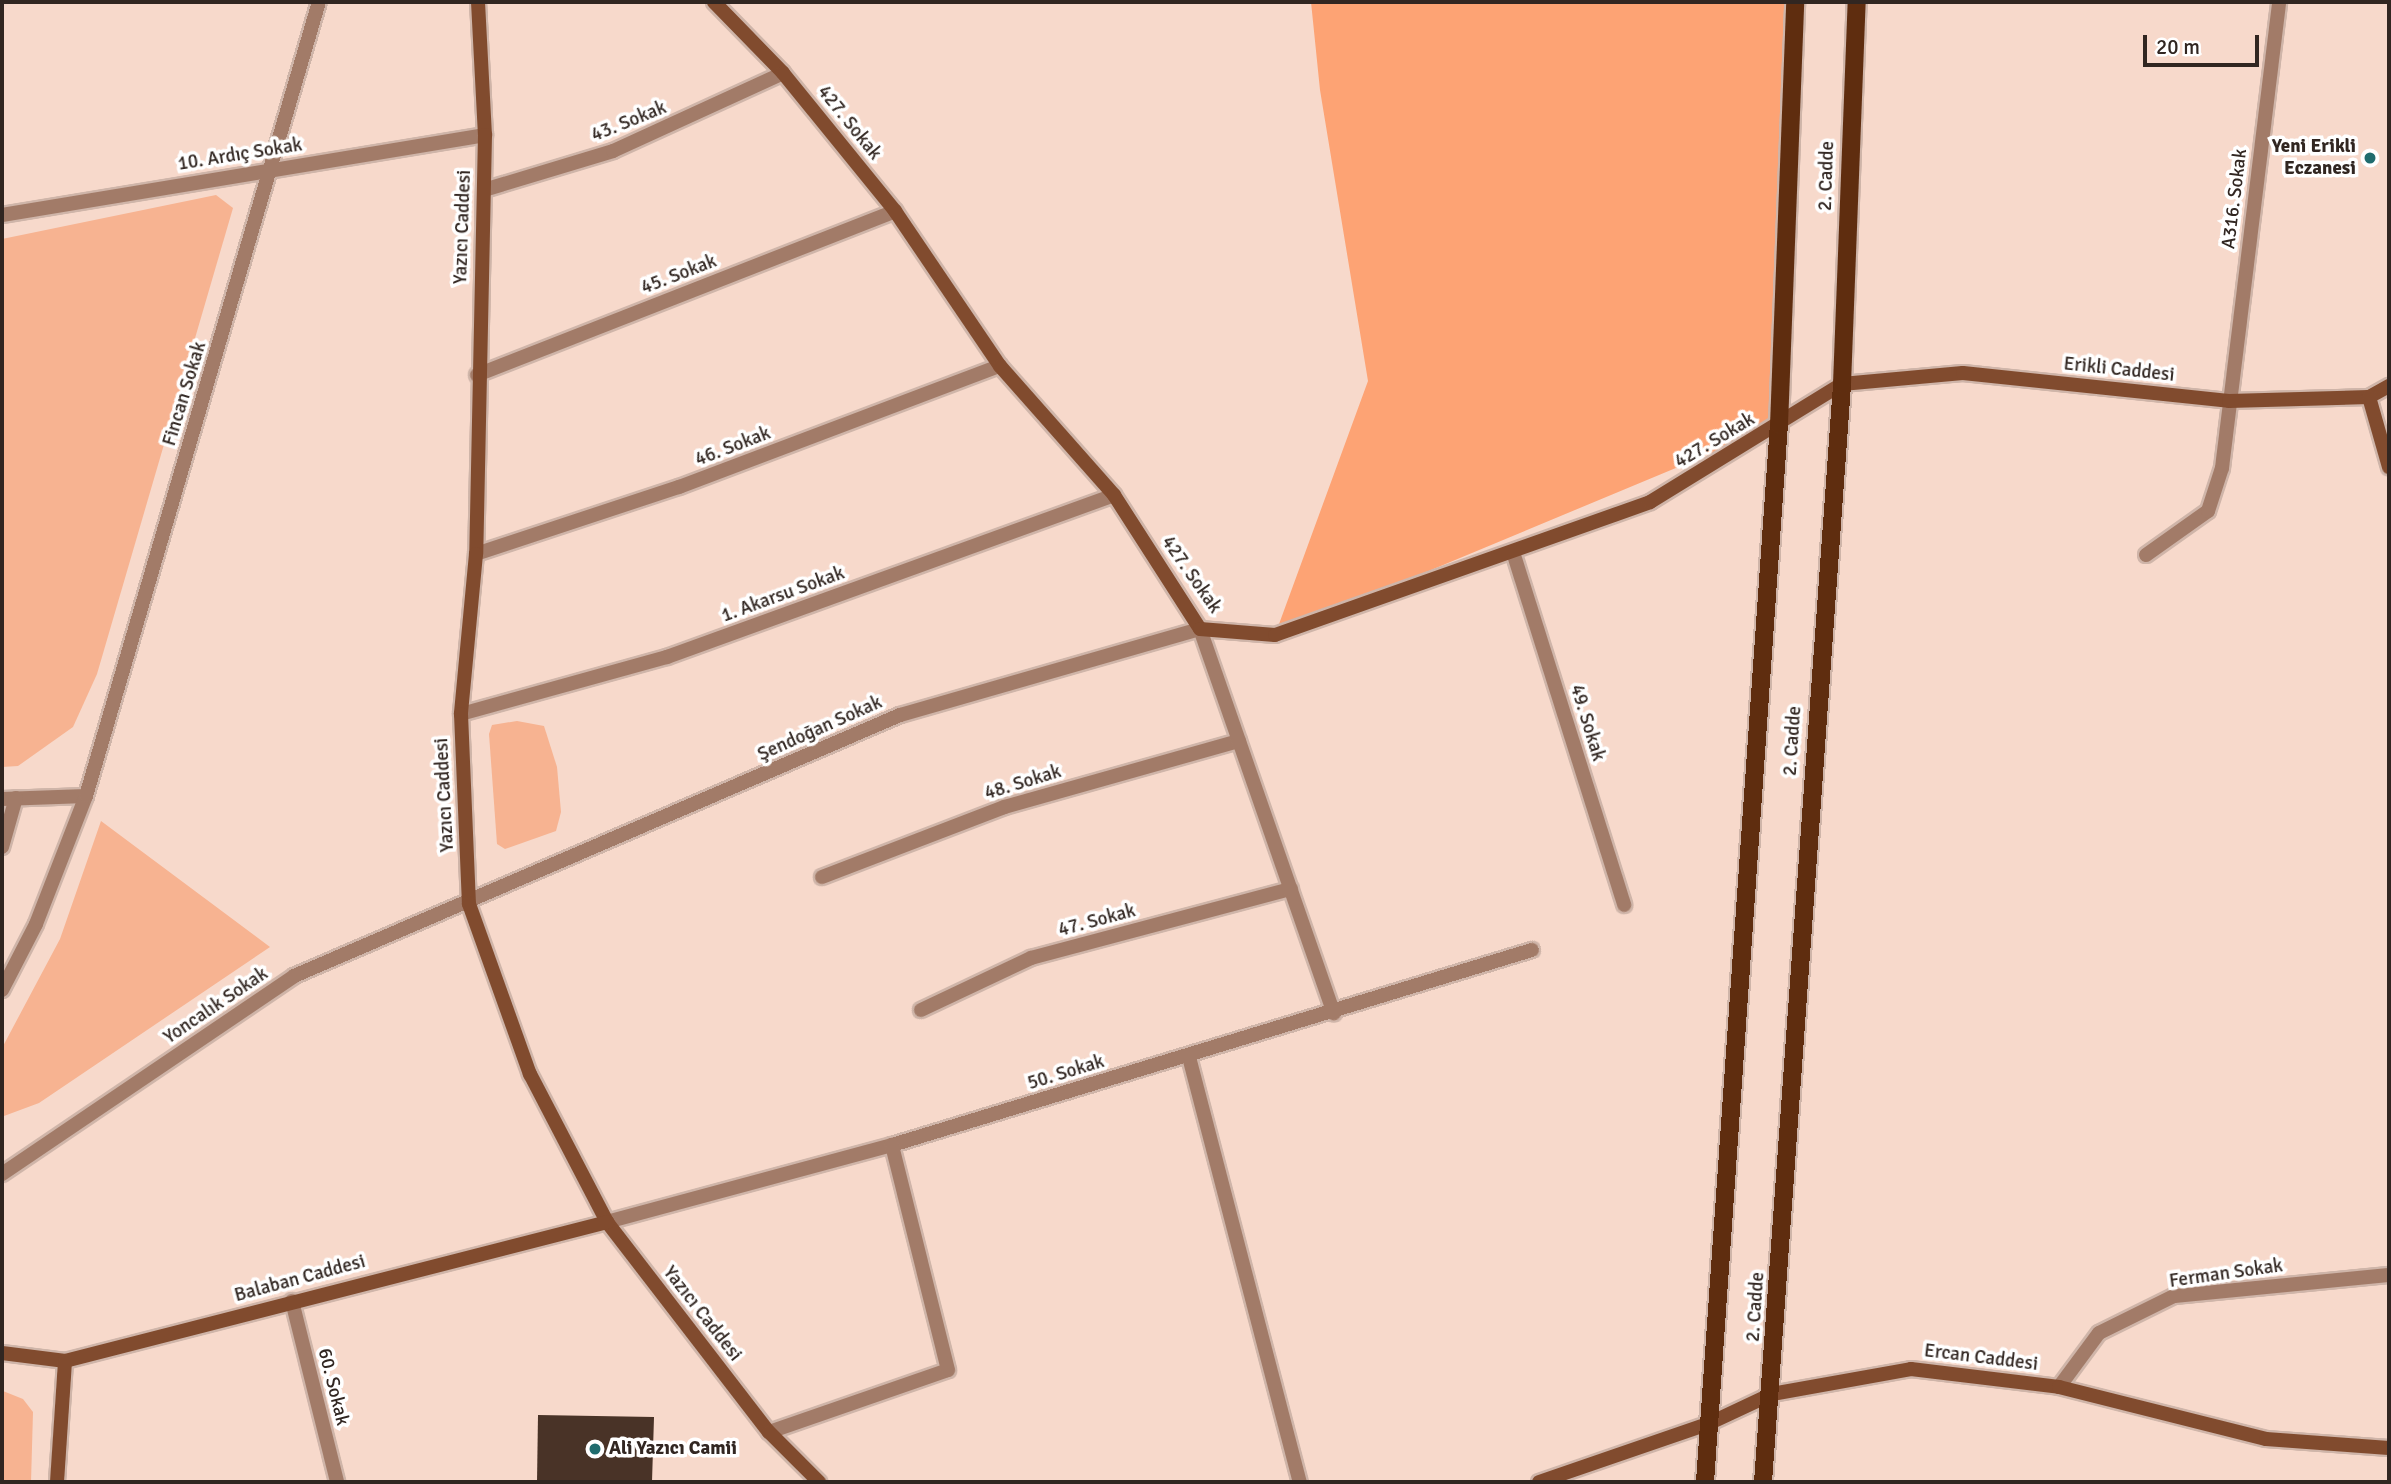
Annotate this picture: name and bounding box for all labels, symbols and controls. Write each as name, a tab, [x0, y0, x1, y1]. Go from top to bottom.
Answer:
scale bar	[2146, 21, 2262, 65]
text: 20 m	[2156, 34, 2200, 60]
street label: 427. Sokak	[812, 81, 886, 165]
street label: 43. Sokak	[588, 97, 670, 147]
street label: 10. Ardıç Sokak	[176, 134, 304, 176]
place label: Yeni Erikli Eczanesi	[2272, 136, 2356, 180]
street label: 2. Cadde	[1814, 141, 1840, 211]
street label: A316. Sokak	[2218, 148, 2252, 250]
marker: Yeni Erikli Eczanesi	[2362, 150, 2378, 166]
street label: Yazıcı Caddesi	[450, 169, 476, 285]
street label: 45. Sokak	[638, 250, 720, 300]
street label: Fincan Sokak	[158, 339, 212, 449]
street label: Erikli Caddesi	[2062, 353, 2176, 387]
street label: 427. Sokak	[1671, 408, 1759, 474]
street label: 46. Sokak	[692, 422, 774, 472]
street label: 427. Sokak	[1156, 532, 1226, 618]
street label: 1. Akarsu Sokak	[718, 562, 848, 628]
street label: 49. Sokak	[1565, 682, 1609, 764]
street label: Şendoğan Sokak	[754, 691, 886, 767]
street label: 2. Cadde	[1779, 705, 1807, 777]
street label: Yazıcı Caddesi	[431, 737, 459, 853]
street label: 48. Sokak	[982, 761, 1064, 805]
street label: 47. Sokak	[1056, 900, 1138, 942]
street label: Yoncalık Sokak	[160, 963, 272, 1049]
street label: 50. Sokak	[1025, 1051, 1107, 1095]
street label: Balaban Caddesi	[232, 1251, 368, 1307]
street label: Ferman Sokak	[2168, 1255, 2284, 1293]
street label: Yazıcı Caddesi	[658, 1262, 746, 1366]
street label: 2. Cadde	[1742, 1271, 1770, 1343]
street label: Ercan Caddesi	[1923, 1340, 2039, 1376]
street label: 60. Sokak	[312, 1346, 354, 1428]
place label: Ali Yazıcı Camii	[609, 1438, 737, 1460]
marker: Ali Yazıcı Camii	[587, 1441, 603, 1457]

